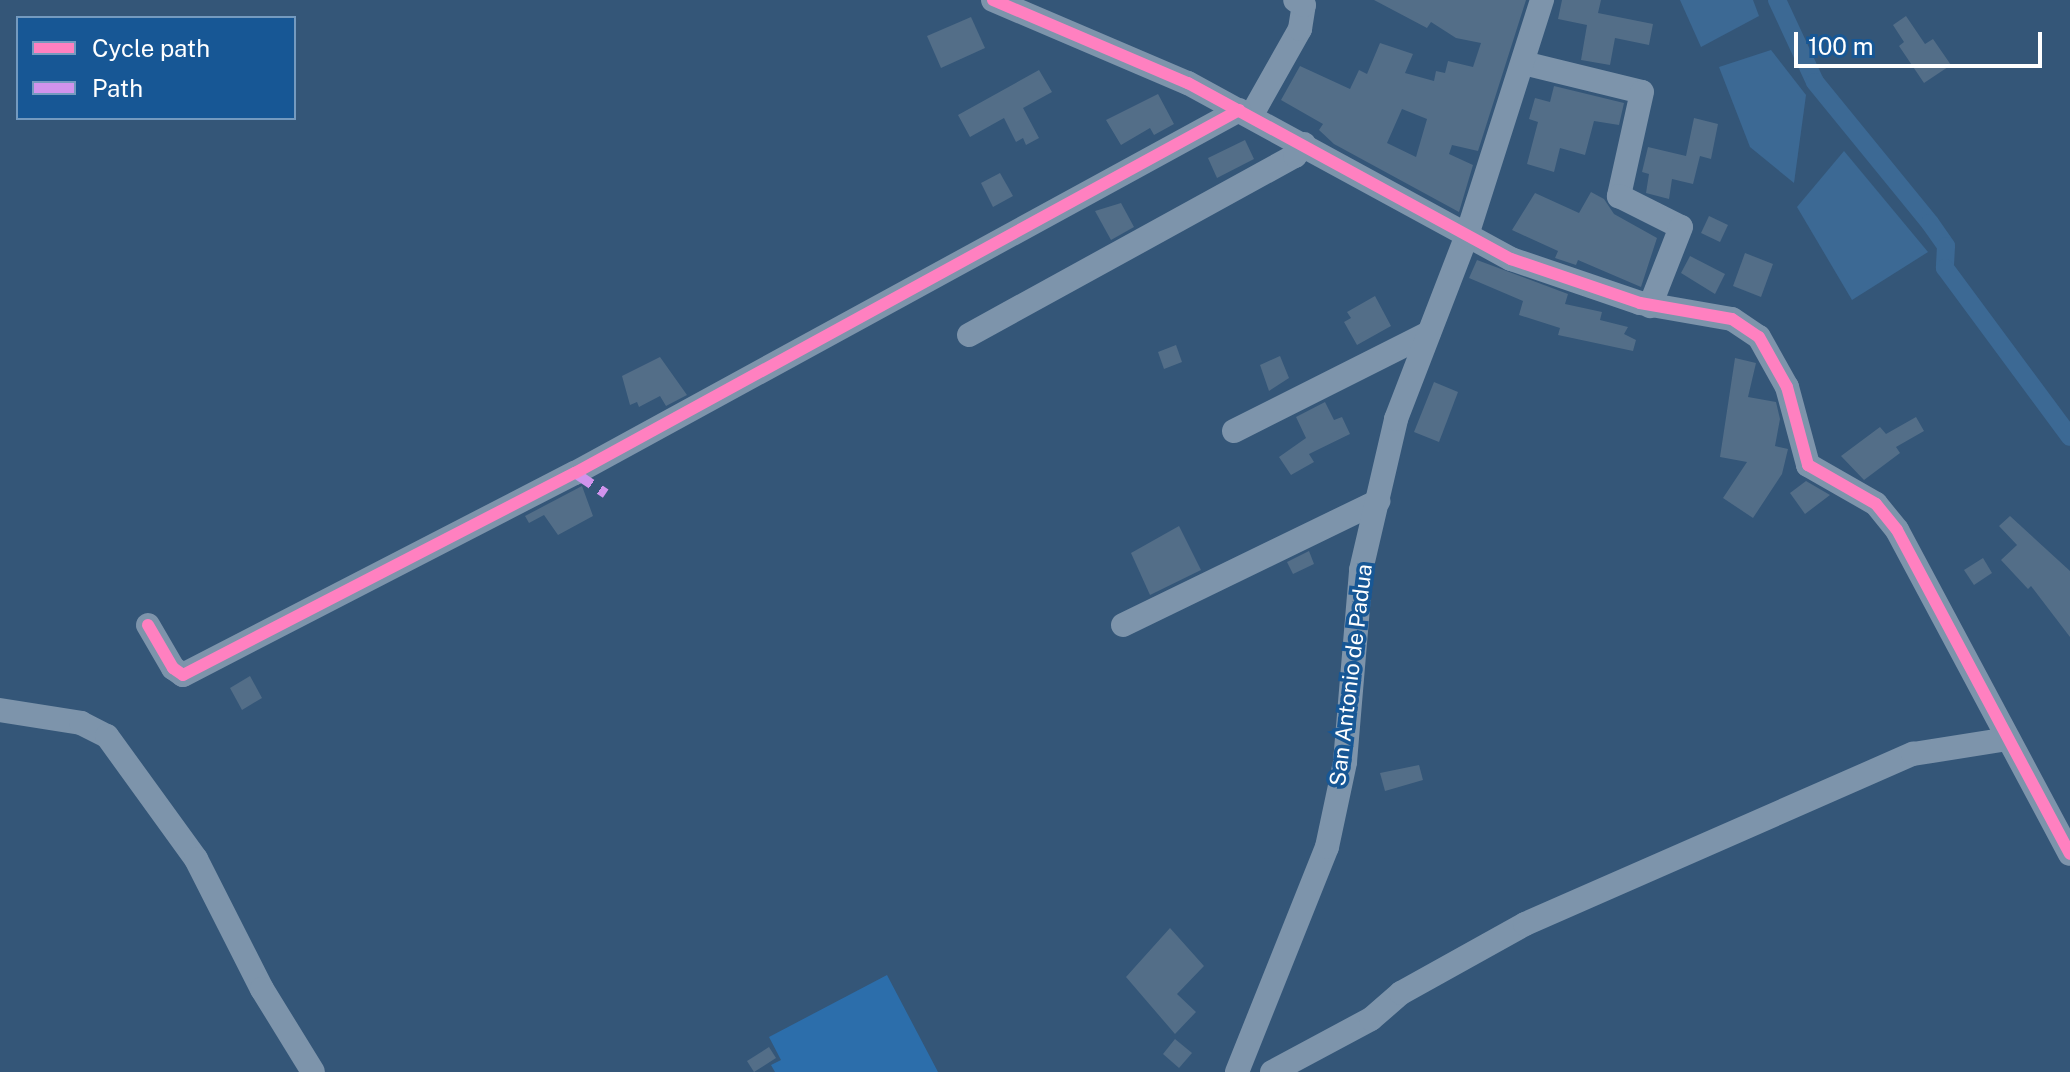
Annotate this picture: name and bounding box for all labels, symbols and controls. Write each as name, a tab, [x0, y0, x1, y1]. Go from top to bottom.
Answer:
legend	[16, 16, 296, 120]
scale bar	[1798, 16, 2046, 66]
text: 100 m	[1808, 32, 1874, 60]
text: Cycle path	[92, 34, 210, 62]
text: Path	[92, 74, 143, 102]
street label: San Antonio de Padua	[1324, 562, 1378, 788]

